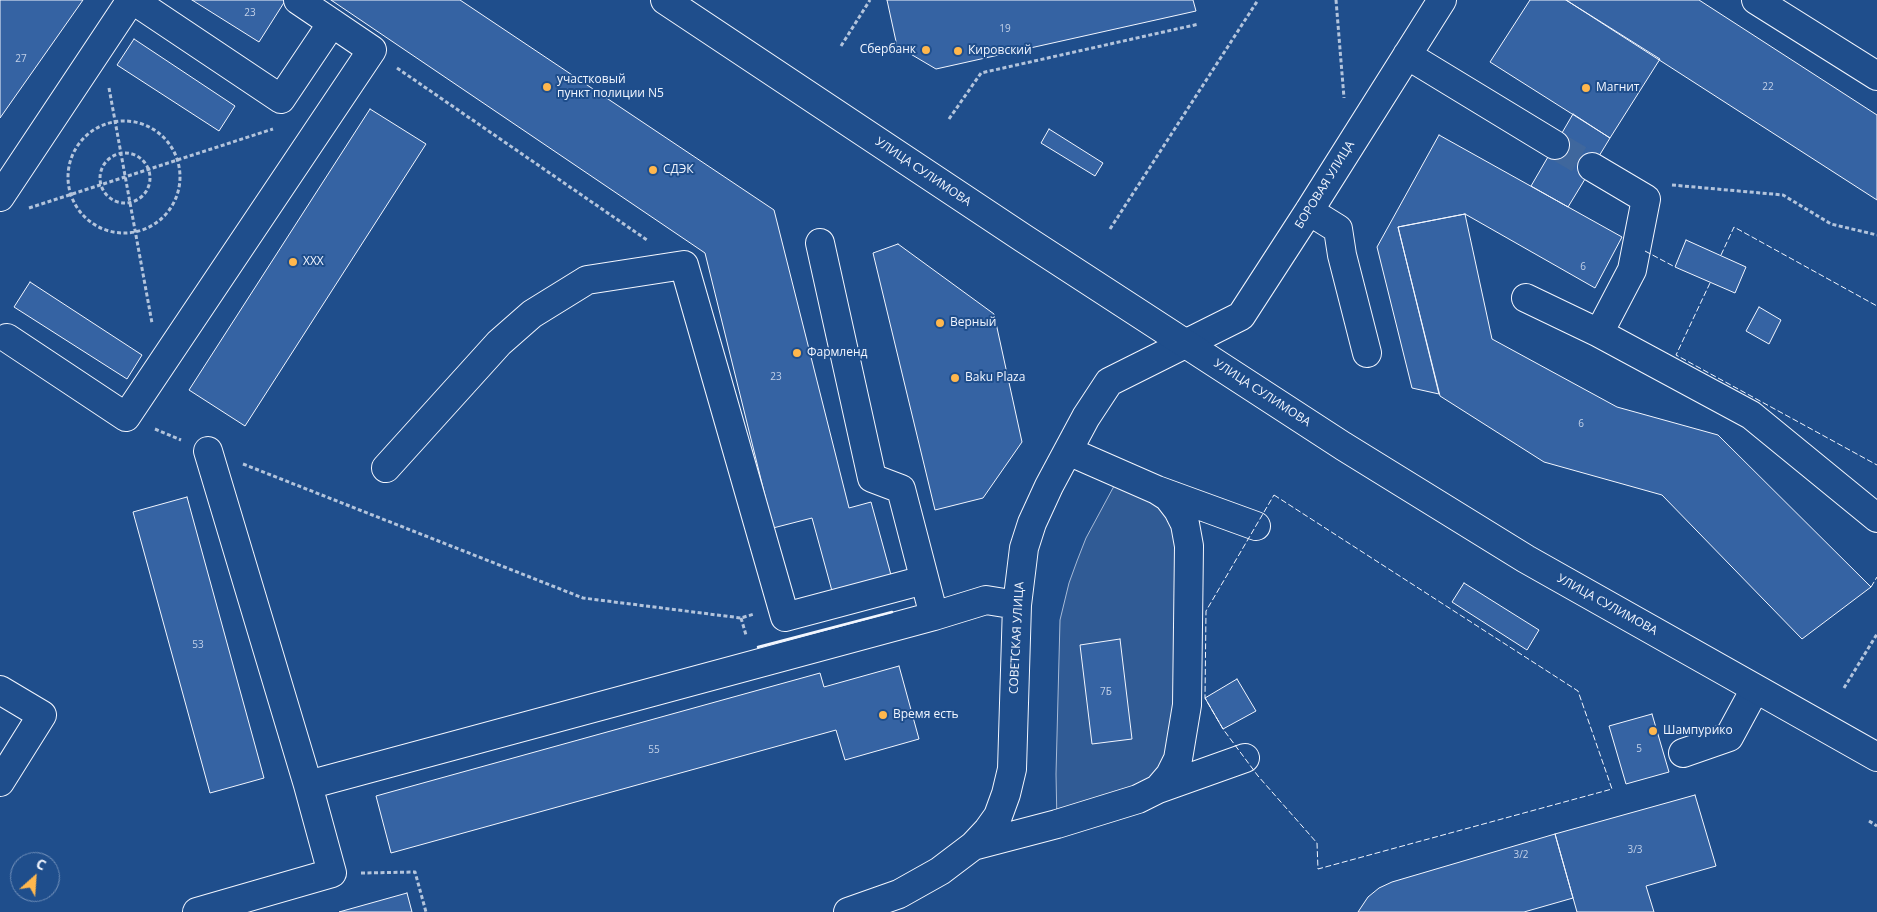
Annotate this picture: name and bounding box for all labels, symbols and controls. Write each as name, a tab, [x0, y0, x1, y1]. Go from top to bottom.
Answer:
house number: 23	[244, 7, 256, 19]
house number: 19	[999, 23, 1011, 35]
place label: Сбербанк	[860, 43, 916, 57]
marker: Сбербанк	[920, 44, 932, 56]
place label: Кировский	[968, 44, 1032, 58]
marker: Кировский	[952, 45, 964, 57]
house number: 27	[15, 53, 27, 65]
place label: участковый пункт полиции N5	[557, 73, 664, 101]
marker: участковый пункт полиции N5	[541, 81, 553, 93]
place label: Магнит	[1596, 81, 1640, 95]
house number: 22	[1762, 81, 1774, 93]
marker: Магнит	[1580, 82, 1592, 94]
street label: УЛИЦА СУЛИМОВА	[872, 135, 974, 209]
street label: БОРОВАЯ УЛИЦА	[1292, 138, 1358, 232]
place label: СДЭК	[663, 163, 694, 177]
marker: СДЭК	[647, 164, 659, 176]
place label: XXX	[303, 255, 324, 269]
marker: XXX	[287, 256, 299, 268]
house number: 6	[1580, 261, 1586, 273]
place label: Верный	[950, 316, 996, 330]
marker: Верный	[934, 317, 946, 329]
place label: Фармленд	[807, 346, 867, 360]
marker: Фармленд	[791, 347, 803, 359]
street label: УЛИЦА СУЛИМОВА	[1211, 356, 1313, 430]
house number: 23	[770, 371, 782, 383]
place label: Baku Plaza	[965, 371, 1025, 385]
marker: Baku Plaza	[949, 372, 961, 384]
house number: 6	[1578, 418, 1584, 430]
street label: УЛИЦА СУЛИМОВА	[1554, 571, 1660, 639]
street label: СОВЕТСКАЯ УЛИЦА	[1007, 581, 1027, 695]
house number: 53	[192, 639, 204, 651]
house number: 7Б	[1100, 686, 1112, 698]
place label: Время есть	[893, 708, 959, 722]
marker: Время есть	[877, 709, 889, 721]
place label: Шампурико	[1663, 724, 1733, 738]
marker: Шампурико	[1647, 725, 1659, 737]
house number: 5	[1636, 743, 1642, 755]
house number: 55	[648, 744, 660, 756]
house number: 3/3	[1627, 844, 1643, 856]
house number: 3/2	[1513, 849, 1529, 861]
north arrow	[10, 852, 60, 902]
text: С	[33, 853, 50, 874]

